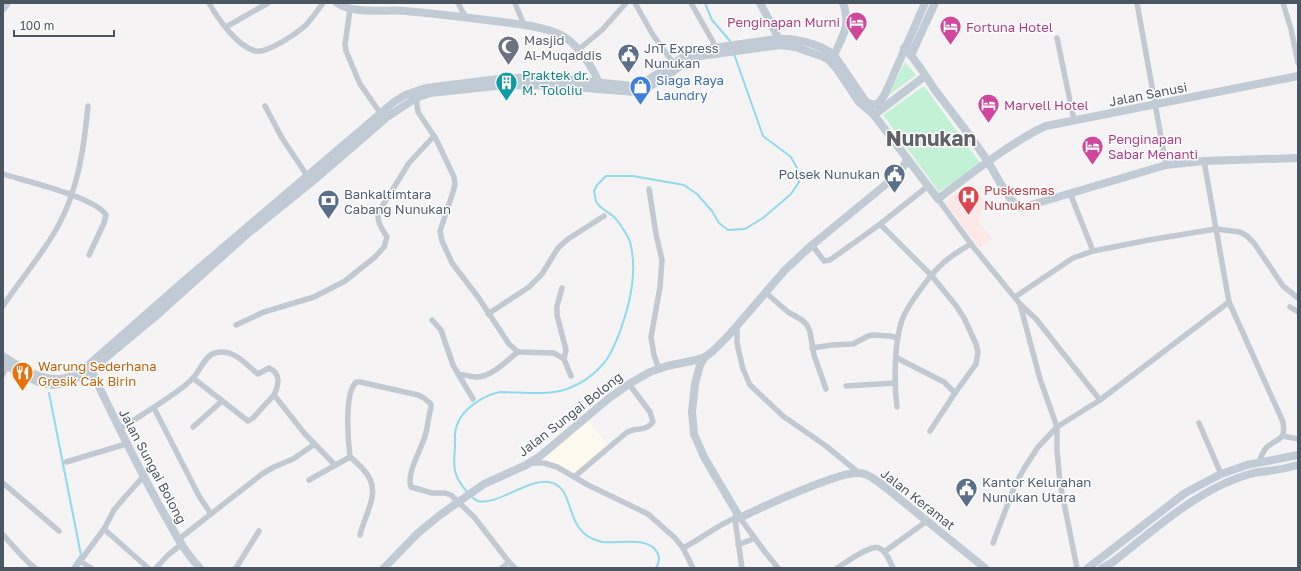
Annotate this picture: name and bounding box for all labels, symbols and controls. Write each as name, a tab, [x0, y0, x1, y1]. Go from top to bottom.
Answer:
hotel icon: Penginapan Murni	[843, 9, 869, 42]
scale bar	[14, 12, 114, 38]
place label: Penginapan Murni	[727, 14, 840, 30]
hotel icon: Fortuna Hotel	[937, 14, 963, 47]
text: 100 m	[20, 18, 54, 33]
place label: Fortuna Hotel	[966, 19, 1053, 35]
place label: Masjid Al-Muqaddis	[524, 32, 602, 63]
mosque icon: Masjid Al-Muqaddis	[495, 34, 521, 67]
place label: JnT Express Nunukan	[644, 40, 719, 71]
public building icon: JnT Express Nunukan	[616, 42, 642, 75]
place label: Praktek dr. M. Tololiu	[522, 67, 589, 98]
building icon: Praktek dr. M. Tololiu	[493, 69, 519, 102]
place label: Siaga Raya Laundry	[656, 72, 724, 103]
shop icon: Siaga Raya Laundry	[628, 74, 654, 107]
street label: Jalan Sanusi	[1108, 79, 1188, 109]
hotel icon: Marvell Hotel	[975, 92, 1001, 125]
place label: Marvell Hotel	[1004, 97, 1089, 113]
district label: Nunukan	[886, 125, 976, 151]
place label: Penginapan Sabar Menanti	[1108, 131, 1198, 162]
hotel icon: Penginapan Sabar Menanti	[1079, 133, 1105, 166]
public building icon: Polsek Nunukan	[882, 161, 908, 194]
place label: Polsek Nunukan	[778, 166, 880, 182]
place label: Puskesmas Nunukan	[984, 182, 1055, 213]
hospital icon: Puskesmas Nunukan	[955, 184, 981, 217]
place label: Bankaltimtara Cabang Nunukan	[344, 186, 451, 217]
bank icon: Bankaltimtara Cabang Nunukan	[316, 188, 342, 221]
place label: Warung Sederhana Gresik Cak Birin	[38, 358, 157, 389]
restaurant icon: Warung Sederhana Gresik Cak Birin	[10, 360, 36, 393]
street label: Jalan Sungai Bolong	[515, 368, 625, 460]
street label: Jalan Sungai Bolong	[116, 406, 190, 526]
street label: Jalan Keramat	[878, 465, 958, 533]
place label: Kantor Kelurahan Nunukan Utara	[982, 474, 1091, 505]
public building icon: Kantor Kelurahan Nunukan Utara	[954, 476, 980, 509]

